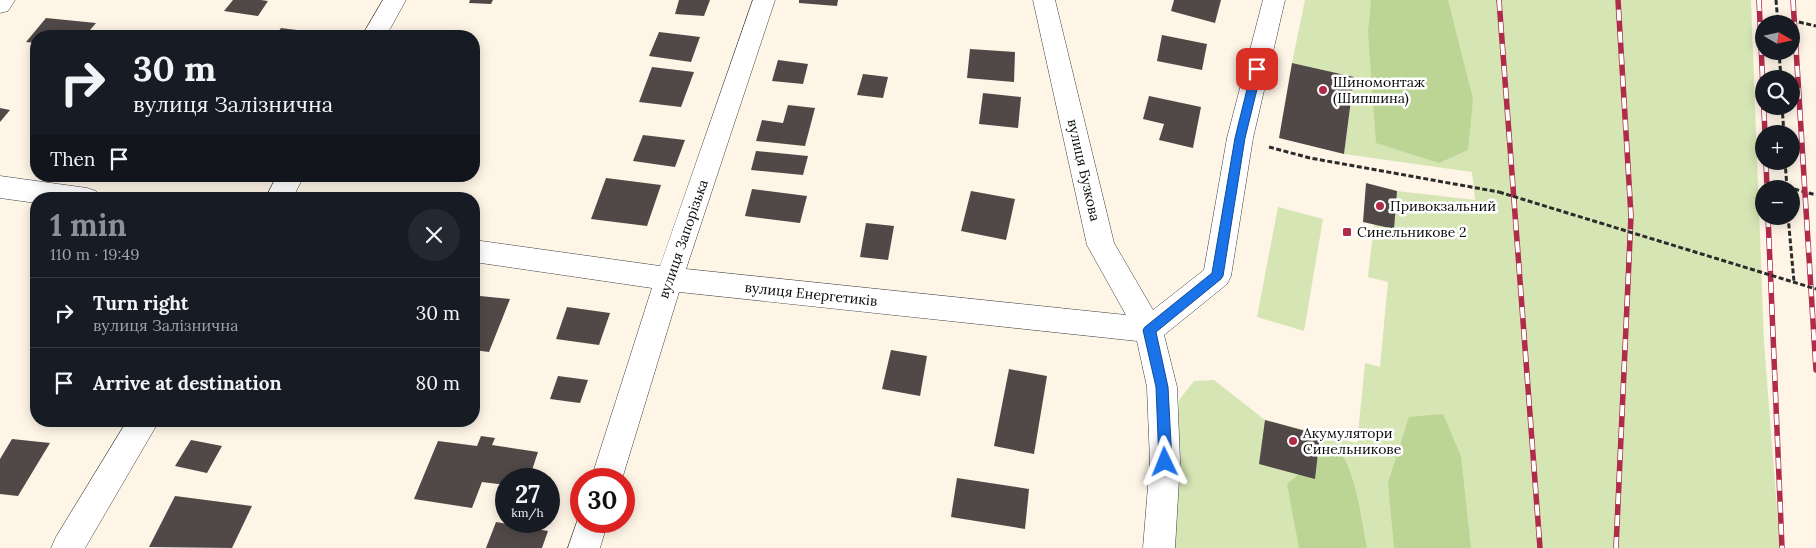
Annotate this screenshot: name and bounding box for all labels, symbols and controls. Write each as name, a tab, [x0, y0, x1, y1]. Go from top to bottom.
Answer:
north arrow	[1755, 15, 1800, 60]
map controls	[1755, 15, 1800, 225]
text: 30 m	[133, 46, 216, 91]
pin	[1236, 48, 1278, 90]
icon: right	[50, 50, 115, 115]
icon: arrive	[1243, 55, 1271, 83]
button: search	[1755, 70, 1800, 115]
place label: Шиномонтаж (Шипшина)	[1333, 73, 1425, 107]
marker: Шиномонтаж (Шипшина)	[1317, 84, 1329, 96]
text: вулиця Залізнична	[133, 90, 333, 118]
street label: вулиця Бузкова	[1063, 117, 1105, 223]
button: +	[1755, 125, 1800, 170]
icon: arrive	[105, 145, 133, 173]
text: Then	[50, 147, 95, 171]
street label: вулиця Запорізька	[654, 177, 712, 301]
button: −	[1755, 180, 1800, 225]
place label: Привокзальний	[1390, 197, 1496, 215]
marker: Привокзальний	[1374, 200, 1386, 212]
text: 1 min	[50, 206, 127, 244]
button: close	[408, 209, 460, 261]
place label: Синельникове 2	[1357, 223, 1466, 241]
marker: Синельникове 2	[1341, 226, 1353, 238]
text: 110 m · 19:49	[50, 244, 140, 264]
street label: вулиця Енергетиків	[744, 278, 878, 310]
text: Turn right	[93, 291, 189, 315]
icon: right	[50, 299, 78, 327]
text: 30 m	[416, 301, 460, 325]
text: вулиця Залізнична	[93, 315, 239, 335]
icon: arrive	[50, 369, 78, 397]
text: Arrive at destination	[93, 371, 282, 395]
text: 80 m	[416, 371, 460, 395]
place label: Акумулятори Синельникове	[1302, 424, 1402, 458]
position arrow	[1138, 435, 1190, 487]
marker: Акумулятори Синельникове	[1287, 435, 1299, 447]
speed limit sign: 30	[570, 468, 635, 533]
text: 27	[515, 478, 540, 510]
text: km/h	[511, 505, 544, 520]

